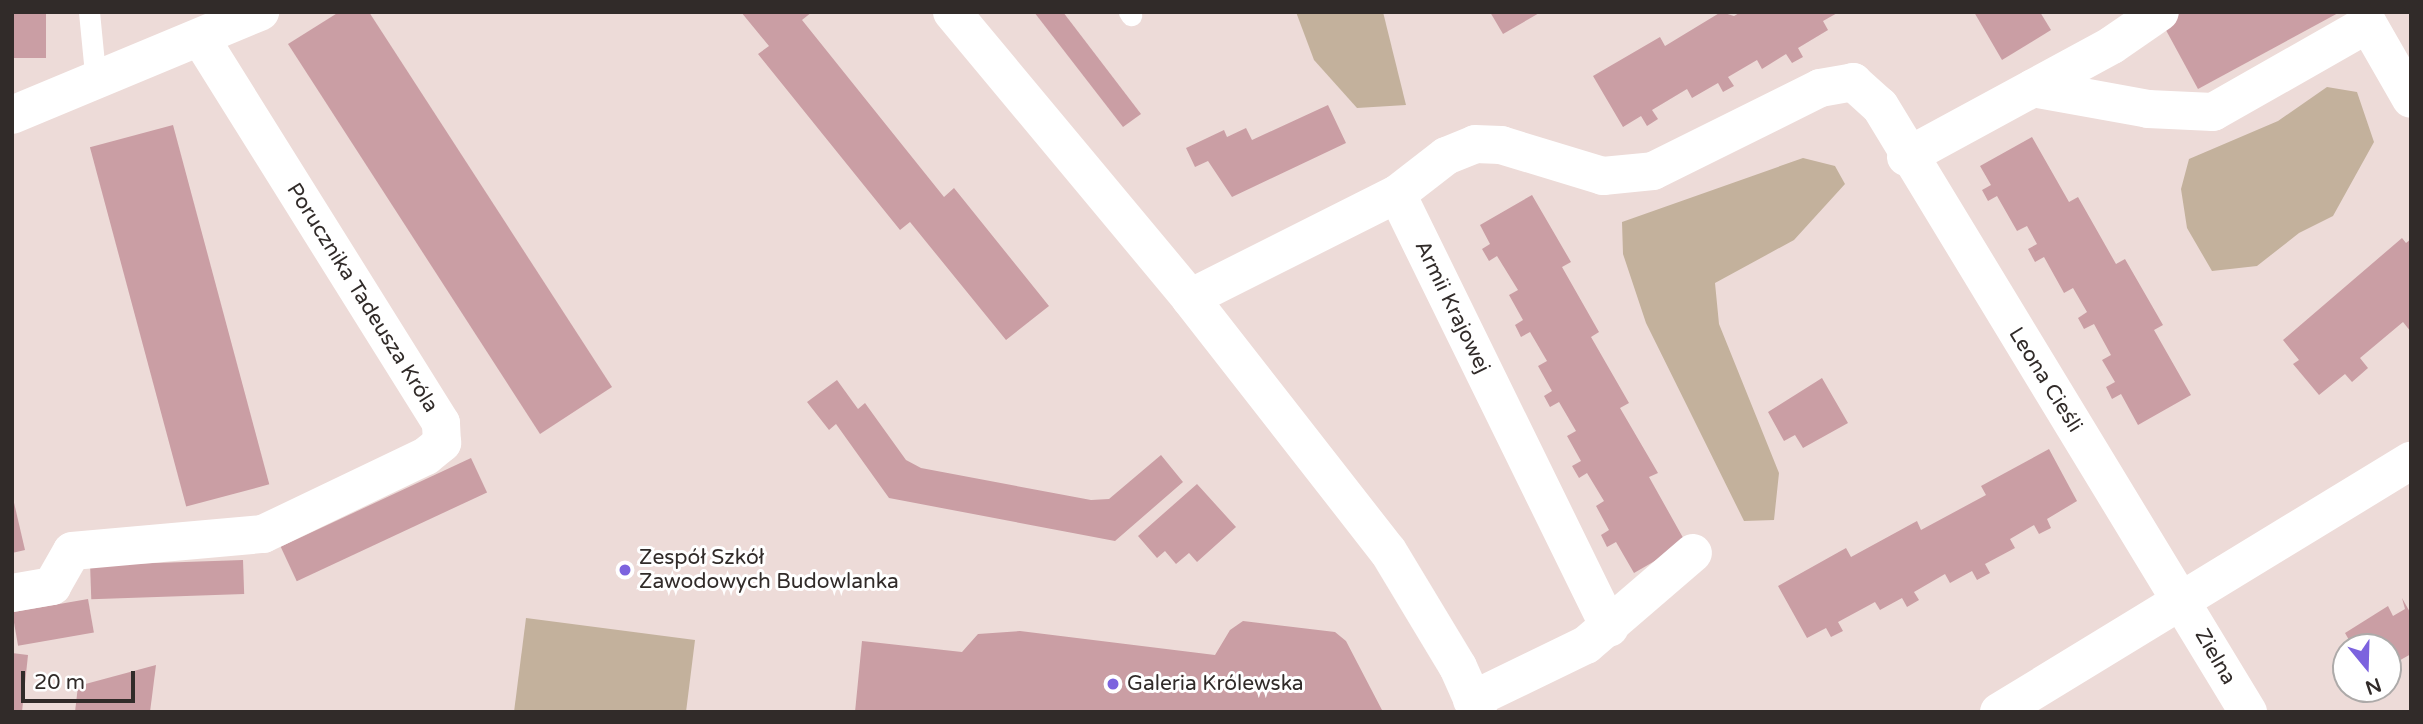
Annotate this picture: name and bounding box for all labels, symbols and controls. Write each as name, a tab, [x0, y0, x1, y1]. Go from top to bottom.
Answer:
street label: Porucznika Tadeusza Króla	[281, 179, 443, 417]
street label: Armii Krajowej	[1409, 237, 1495, 377]
street label: Leona Cieśli	[2003, 323, 2087, 437]
place label: Zespół Szkół Zawodowych Budowlanka	[639, 545, 899, 595]
marker: Zespół Szkół Zawodowych Budowlanka	[617, 562, 633, 578]
street label: Zielna	[2189, 625, 2241, 689]
north arrow	[2332, 633, 2402, 703]
scale bar	[24, 658, 138, 702]
text: 20 m	[34, 670, 85, 695]
place label: Galeria Królewska	[1127, 671, 1304, 697]
text: N	[2362, 673, 2384, 699]
marker: Galeria Królewska	[1105, 676, 1121, 692]

